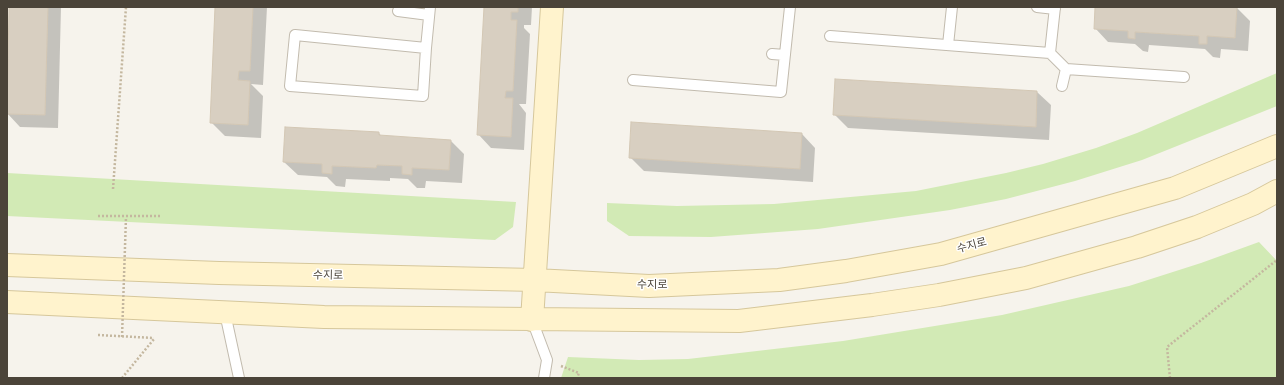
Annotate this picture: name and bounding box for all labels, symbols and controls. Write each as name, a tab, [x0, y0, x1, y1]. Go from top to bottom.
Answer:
street label: 수지로	[956, 236, 988, 256]
street label: 수지로	[313, 269, 343, 283]
street label: 수지로	[637, 278, 667, 292]

